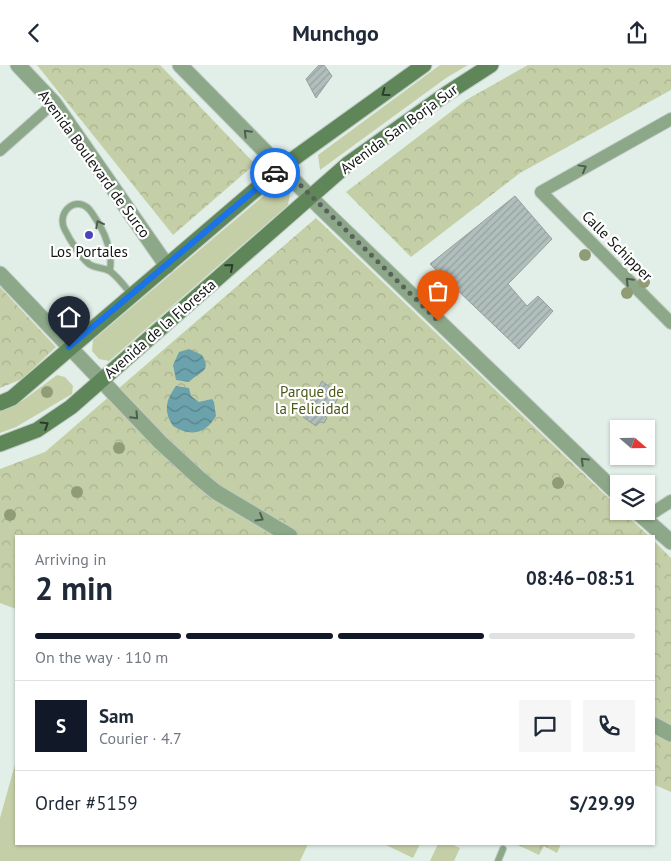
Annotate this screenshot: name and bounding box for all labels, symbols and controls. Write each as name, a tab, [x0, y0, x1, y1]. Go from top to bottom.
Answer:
icon: back	[20, 19, 48, 47]
text: Munchgo	[292, 19, 379, 47]
icon: share	[623, 19, 651, 47]
street label: Avenida San Borja Sur	[336, 80, 461, 178]
street label: Avenida Boulevard de Surco	[34, 86, 155, 241]
one-way arrow	[381, 87, 391, 96]
one-way arrow	[244, 129, 253, 138]
courier	[250, 148, 300, 198]
icon: car	[261, 159, 289, 187]
one-way arrow	[578, 164, 587, 174]
street label: Calle Schipper	[578, 206, 657, 285]
one-way arrow	[95, 220, 105, 229]
marker: Los Portales	[83, 229, 95, 241]
place label: Los Portales	[50, 242, 128, 261]
one-way arrow	[225, 264, 234, 273]
pin	[417, 270, 459, 321]
street label: Avenida de la Floresta	[100, 275, 219, 382]
icon: bag	[424, 277, 452, 305]
one-way arrow	[625, 278, 634, 287]
pin	[48, 296, 90, 347]
icon: home	[55, 303, 83, 331]
park label: Parque de la Felicidad	[275, 382, 349, 418]
one-way arrow	[129, 410, 138, 419]
north arrow	[610, 420, 655, 465]
map controls	[610, 420, 655, 520]
one-way arrow	[39, 422, 48, 431]
one-way arrow	[580, 458, 589, 467]
button: layers	[610, 475, 655, 520]
one-way arrow	[255, 512, 264, 522]
text: Arriving in	[35, 549, 106, 569]
text: 08:46–08:51	[526, 566, 635, 590]
text: 2 min	[35, 567, 113, 609]
text: On the way · 110 m	[35, 647, 168, 667]
button: chat	[519, 700, 571, 752]
button: phone	[583, 700, 635, 752]
text: Sam	[99, 704, 134, 728]
text: S	[56, 714, 66, 738]
text: Courier · 4.7	[99, 728, 182, 748]
text: Order #5159	[35, 791, 138, 815]
text: S/29.99	[569, 791, 635, 815]

